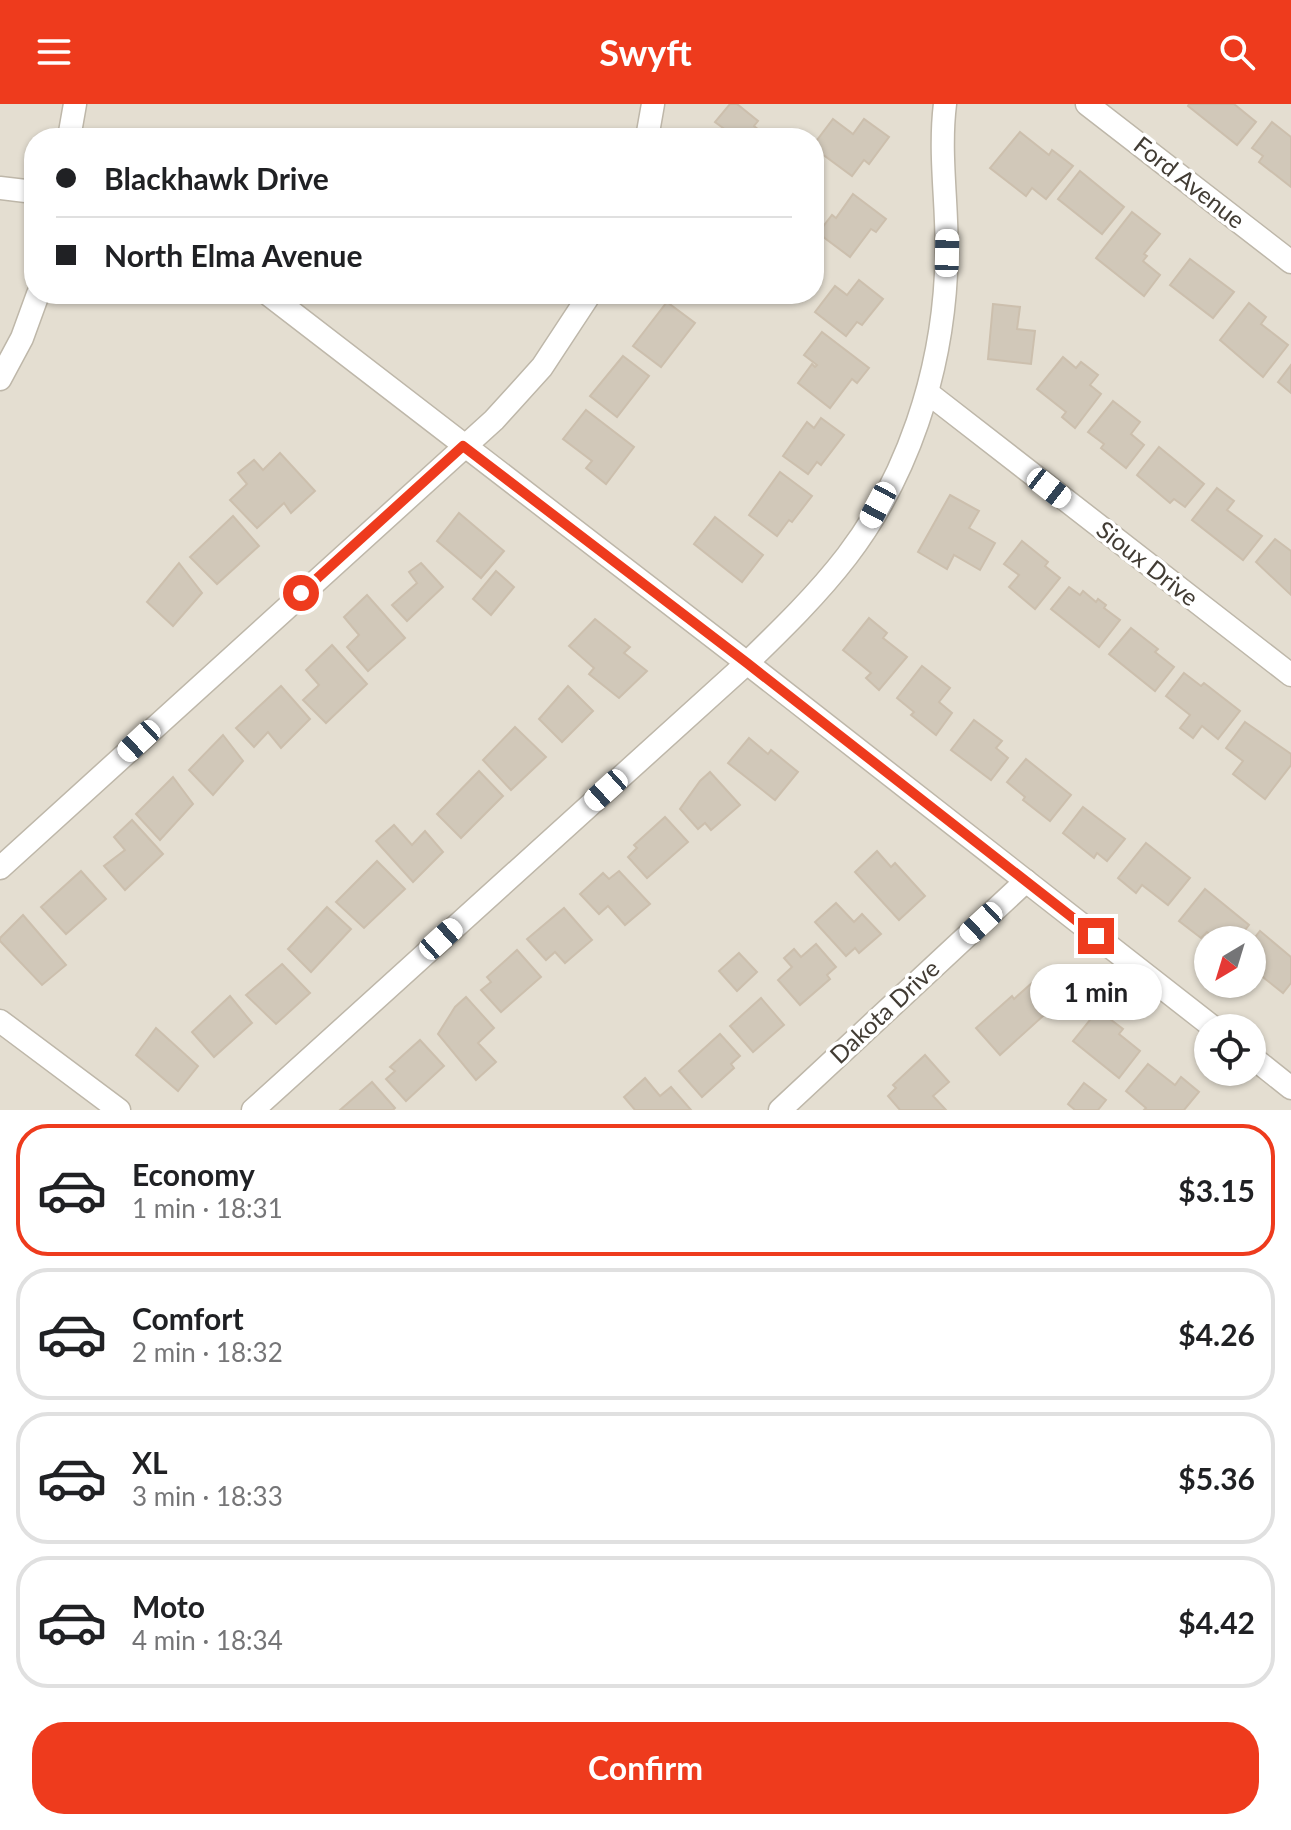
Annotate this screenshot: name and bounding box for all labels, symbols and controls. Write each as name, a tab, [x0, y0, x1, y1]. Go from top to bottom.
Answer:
icon: menu	[32, 30, 76, 74]
text: Swyft	[599, 30, 692, 74]
icon: search	[1215, 30, 1259, 74]
street label: Ford Avenue	[1129, 130, 1251, 234]
text: Blackhawk Drive	[104, 160, 329, 196]
car	[935, 229, 959, 277]
text: North Elma Avenue	[104, 237, 363, 273]
car	[1023, 464, 1075, 512]
car	[856, 478, 900, 532]
street label: Sioux Drive	[1091, 514, 1205, 611]
route start	[283, 575, 319, 611]
car	[113, 716, 165, 766]
car	[580, 765, 632, 815]
car	[955, 898, 1007, 948]
car	[415, 914, 467, 964]
route end	[1078, 918, 1114, 954]
north arrow	[1194, 926, 1266, 998]
map controls	[1194, 926, 1266, 1086]
street label: Dakota Drive	[823, 953, 945, 1069]
callout: 1 min	[1030, 964, 1162, 1020]
text: 1 min	[1064, 976, 1128, 1008]
button: locate	[1194, 1014, 1266, 1086]
icon: car	[36, 1154, 108, 1226]
text: Economy	[132, 1156, 255, 1192]
text: $3.15	[1178, 1172, 1255, 1208]
text: 1 min · 18:31	[132, 1192, 283, 1224]
icon: car	[36, 1298, 108, 1370]
text: Comfort	[132, 1300, 244, 1336]
text: $4.26	[1178, 1316, 1255, 1352]
text: 2 min · 18:32	[132, 1336, 283, 1368]
icon: car	[36, 1442, 108, 1514]
text: XL	[132, 1444, 168, 1480]
text: $5.36	[1178, 1460, 1255, 1496]
text: 3 min · 18:33	[132, 1480, 283, 1512]
icon: car	[36, 1586, 108, 1658]
text: Moto	[132, 1588, 205, 1624]
text: $4.42	[1178, 1604, 1255, 1640]
text: 4 min · 18:34	[132, 1624, 283, 1656]
button: Confirm	[32, 1722, 1259, 1814]

